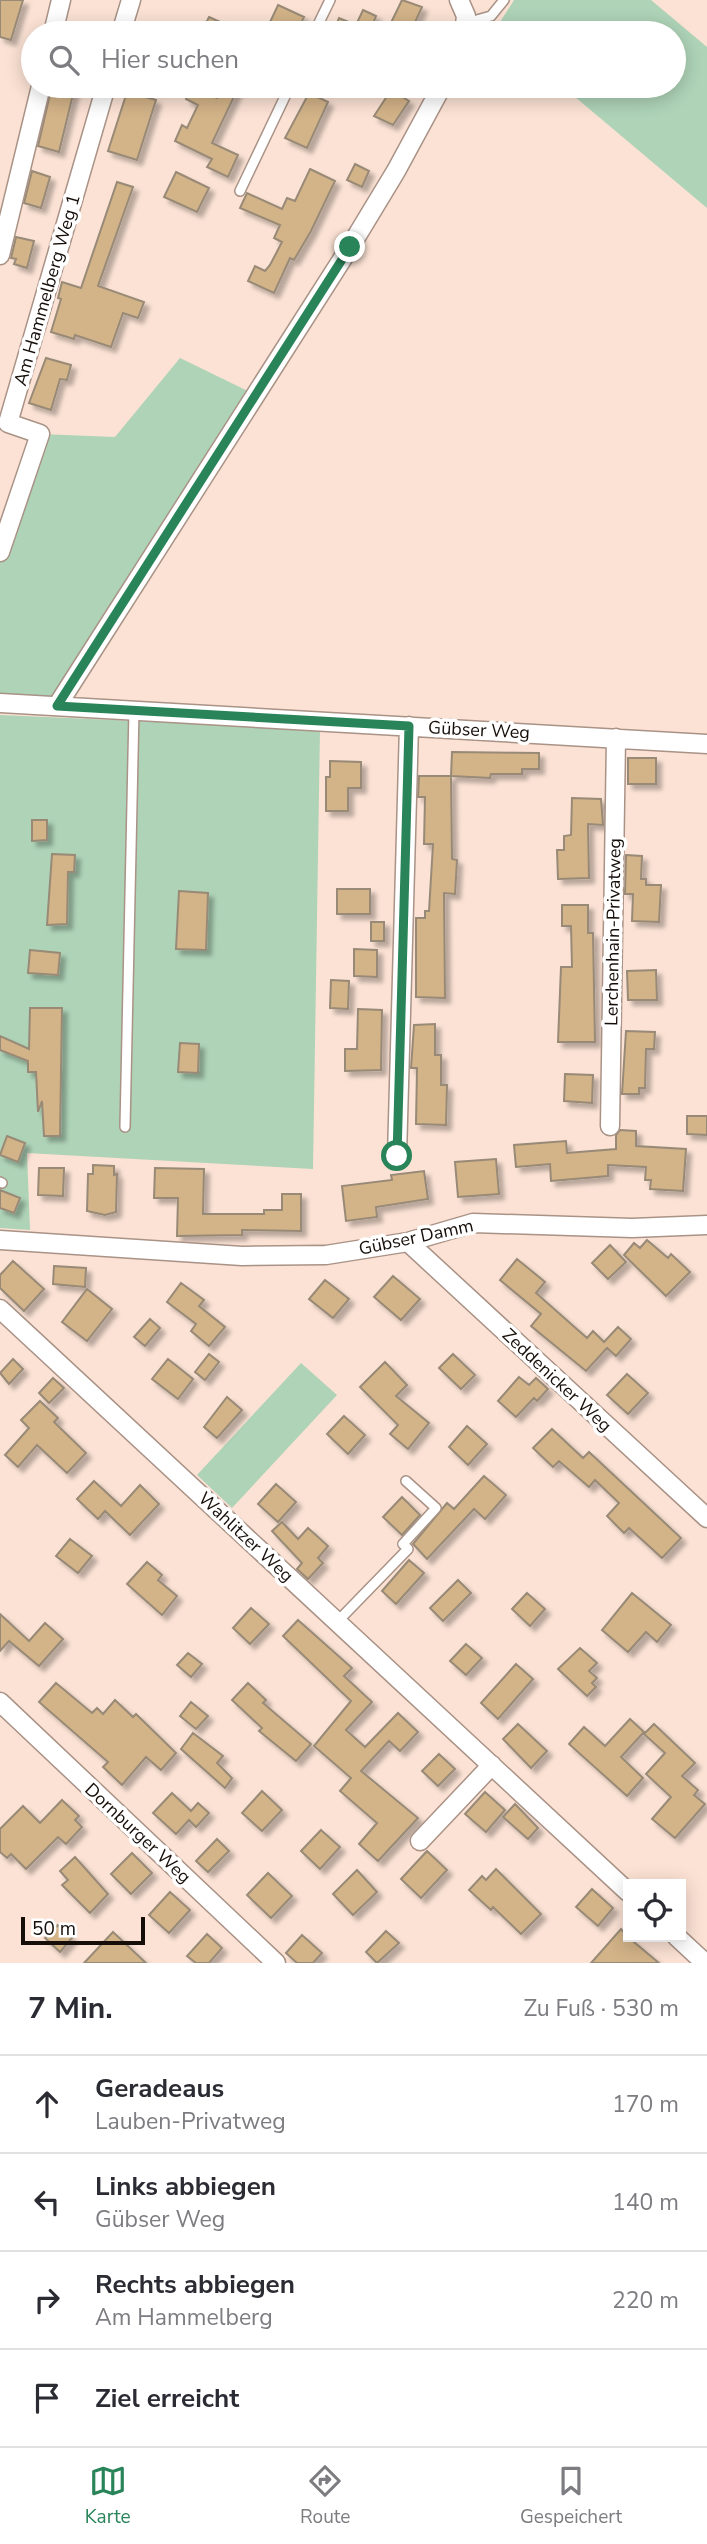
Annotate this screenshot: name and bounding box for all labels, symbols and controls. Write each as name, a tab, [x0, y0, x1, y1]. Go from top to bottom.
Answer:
search box	[21, 21, 686, 98]
icon: search	[45, 41, 83, 79]
text: Hier suchen	[101, 42, 239, 77]
street label: Am Hammelberg Weg 1	[8, 192, 86, 388]
route end	[334, 231, 365, 262]
street label: Gübser Weg	[428, 715, 530, 745]
street label: Lerchenhain-Privatweg	[599, 838, 627, 1026]
route start	[381, 1140, 412, 1171]
street label: Gübser Damm	[356, 1213, 476, 1261]
street label: Zeddenicker Weg	[497, 1323, 617, 1437]
street label: Wahlitzer Weg	[193, 1487, 299, 1587]
street label: Dornburger Weg	[80, 1777, 196, 1889]
map controls	[623, 1879, 686, 1942]
button: locate	[623, 1879, 686, 1942]
scale bar	[21, 1914, 145, 1946]
text: 50 m	[32, 1916, 76, 1942]
text: 7 Min.	[28, 1988, 113, 2029]
text: Zu Fuß · 530 m	[523, 1993, 679, 2024]
text: Geradeaus	[95, 2071, 224, 2106]
icon: ahead	[28, 2085, 66, 2123]
text: 170 m	[612, 2089, 679, 2120]
text: Lauben-Privatweg	[95, 2106, 286, 2137]
text: Links abbiegen	[95, 2169, 276, 2204]
icon: left	[28, 2183, 66, 2221]
text: 140 m	[612, 2187, 679, 2218]
text: Gübser Weg	[95, 2204, 225, 2235]
text: Rechts abbiegen	[95, 2267, 295, 2302]
icon: right	[28, 2281, 66, 2319]
text: 220 m	[612, 2285, 679, 2316]
text: Am Hammelberg	[95, 2302, 273, 2333]
icon: arrive	[28, 2379, 66, 2417]
text: Ziel erreicht	[95, 2381, 239, 2416]
tab: Karte	[85, 2462, 131, 2530]
tab: Route	[300, 2462, 350, 2530]
tab: Gespeichert	[520, 2462, 622, 2530]

